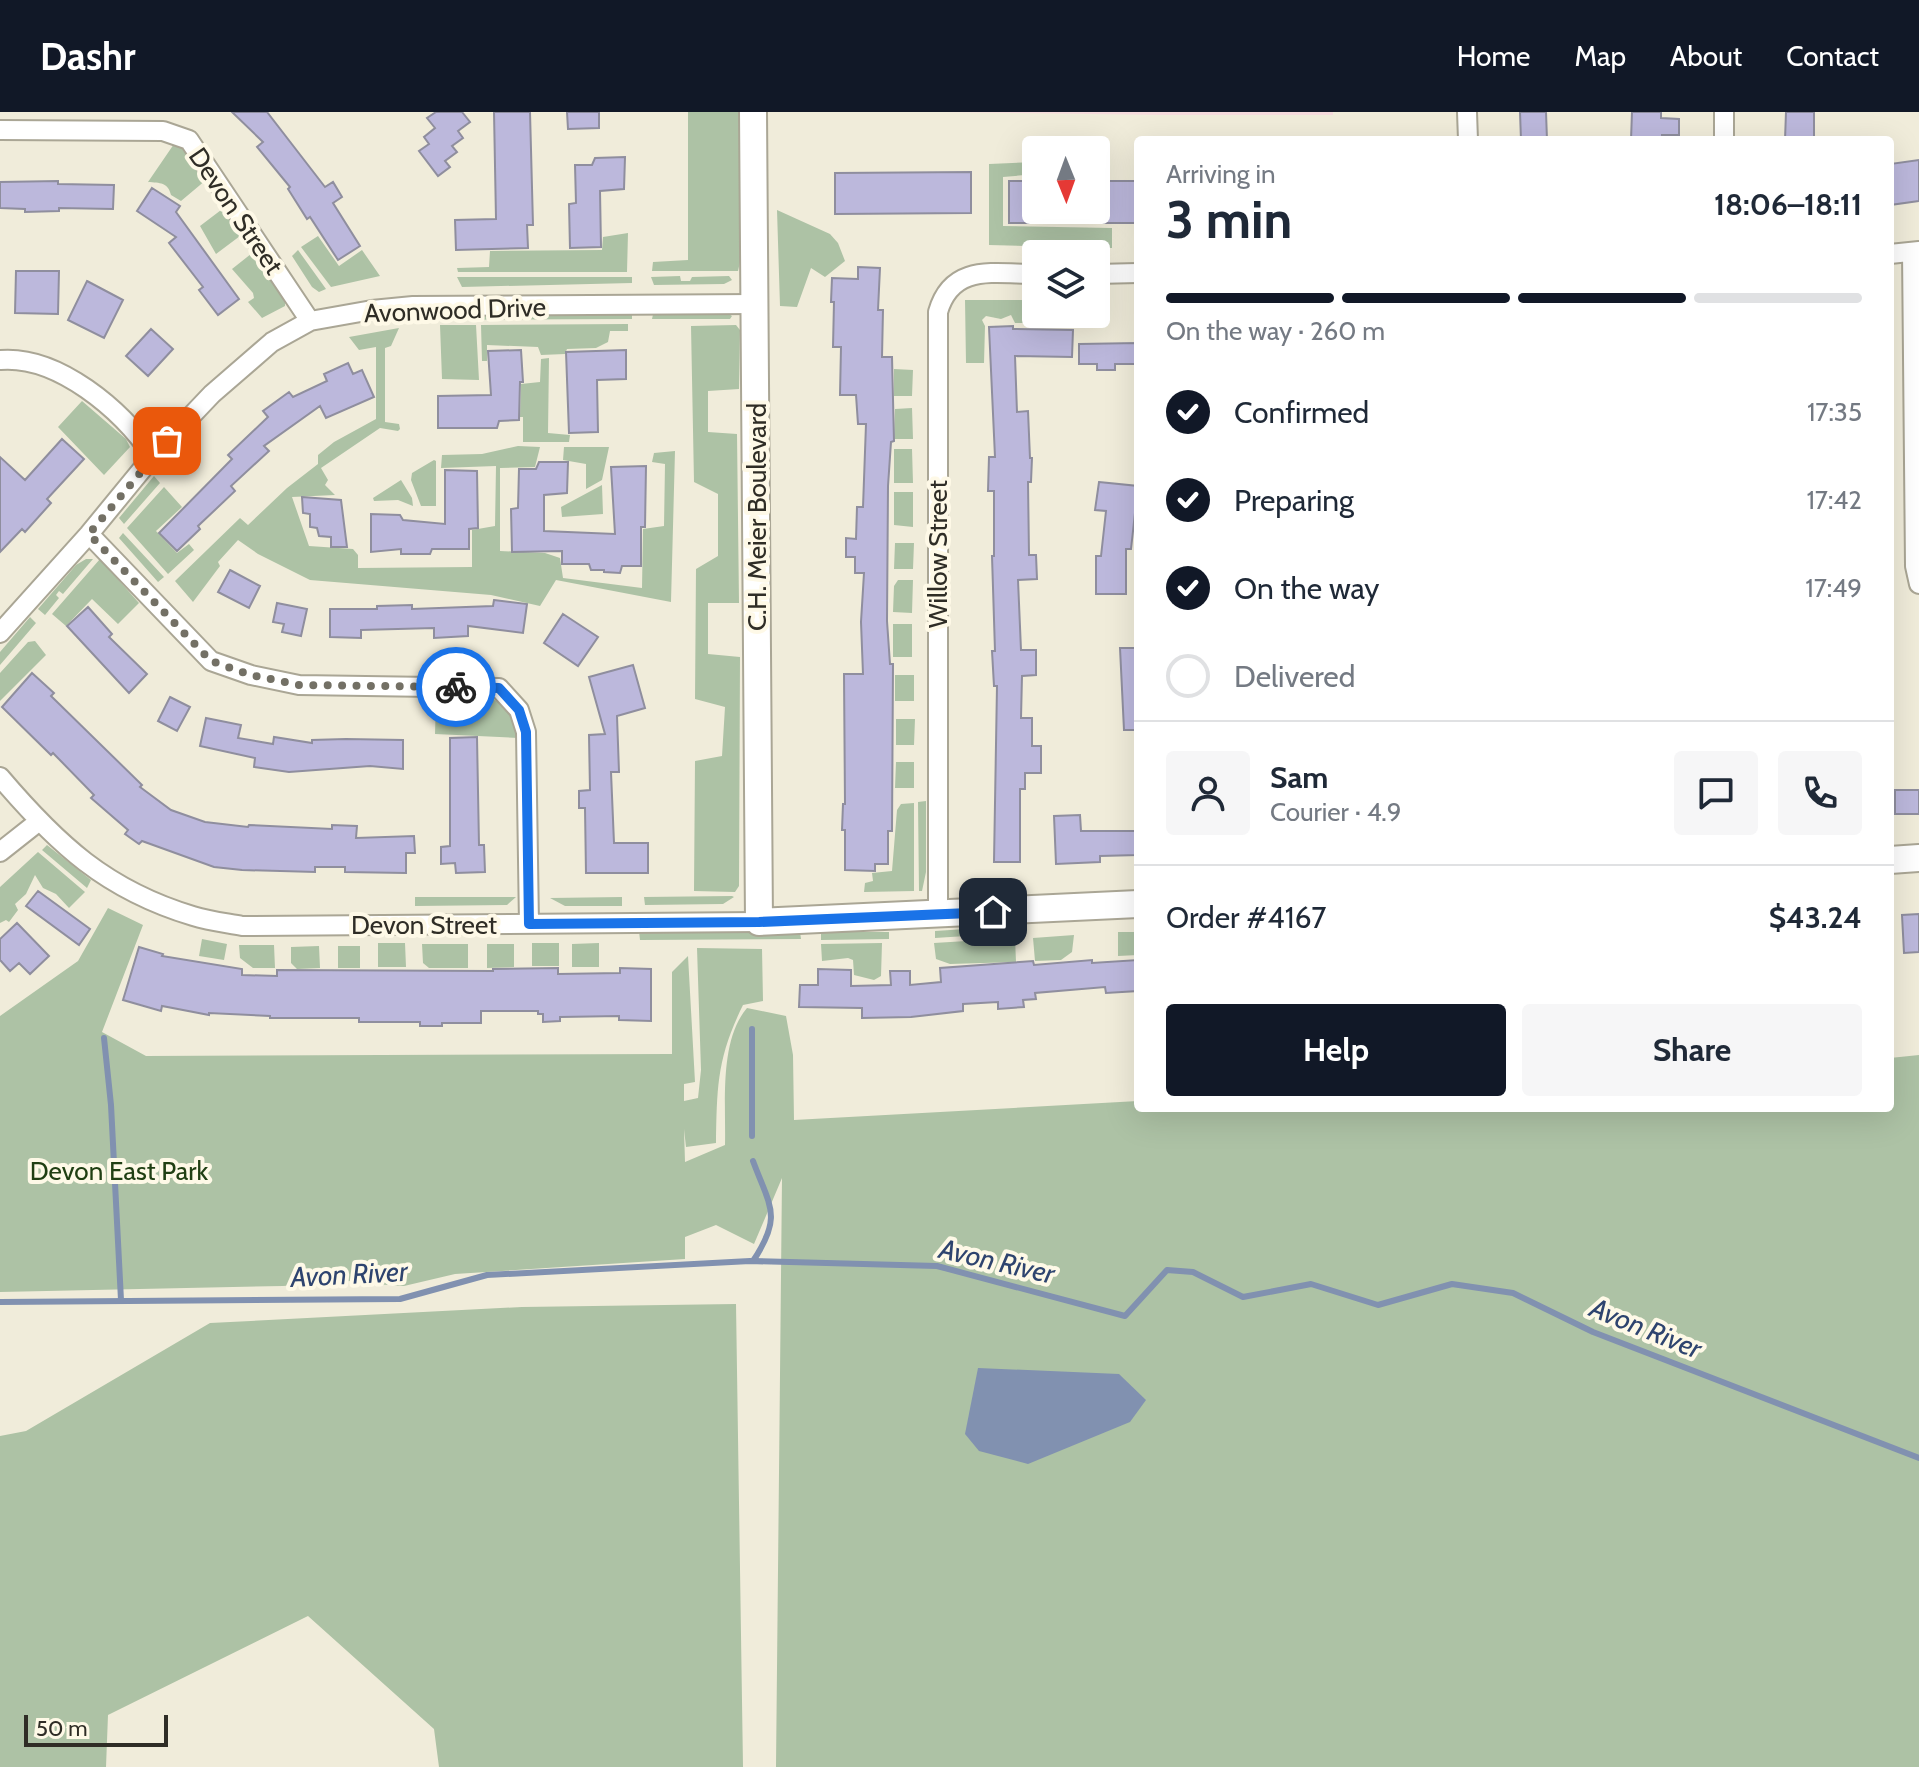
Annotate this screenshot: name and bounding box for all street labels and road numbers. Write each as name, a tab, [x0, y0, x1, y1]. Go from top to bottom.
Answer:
street label: Devon Street	[182, 142, 290, 281]
street label: Avonwood Drive	[363, 291, 547, 329]
street label: C.H. Meier Boulevard	[741, 403, 773, 631]
street label: Willow Street	[922, 480, 954, 628]
street label: Devon Street	[351, 909, 497, 941]

